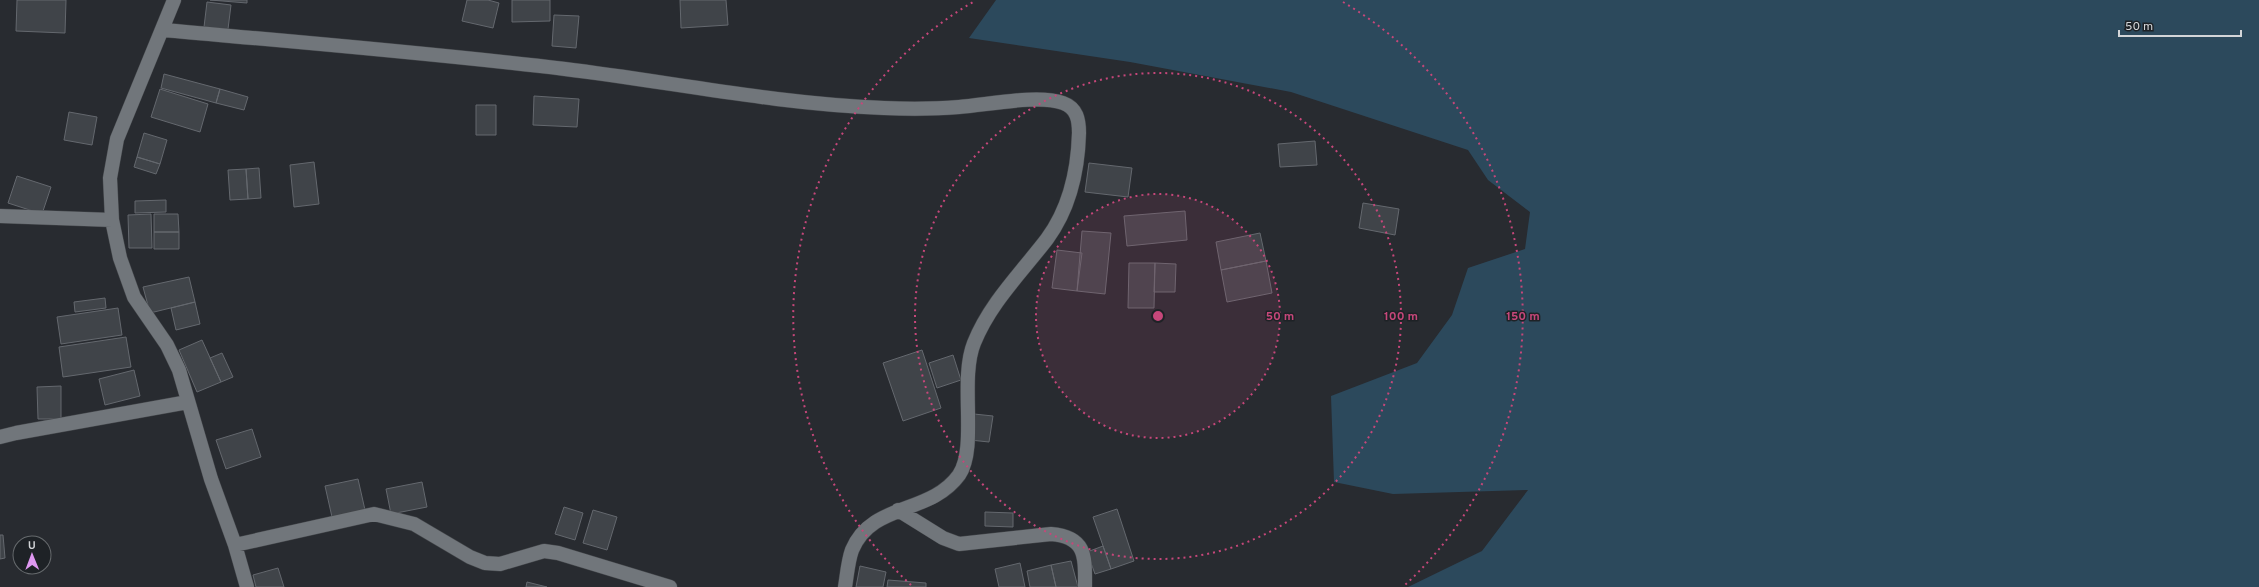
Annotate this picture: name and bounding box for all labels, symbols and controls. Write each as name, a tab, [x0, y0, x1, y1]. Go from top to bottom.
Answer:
scale bar	[2119, 12, 2241, 38]
text: 50 m	[2125, 19, 2153, 35]
centre of rings	[1151, 309, 1165, 323]
text: 50 m	[1266, 309, 1294, 325]
text: 100 m	[1384, 309, 1418, 325]
text: 150 m	[1506, 309, 1540, 325]
north arrow	[12, 535, 52, 575]
text: U	[28, 539, 36, 553]

